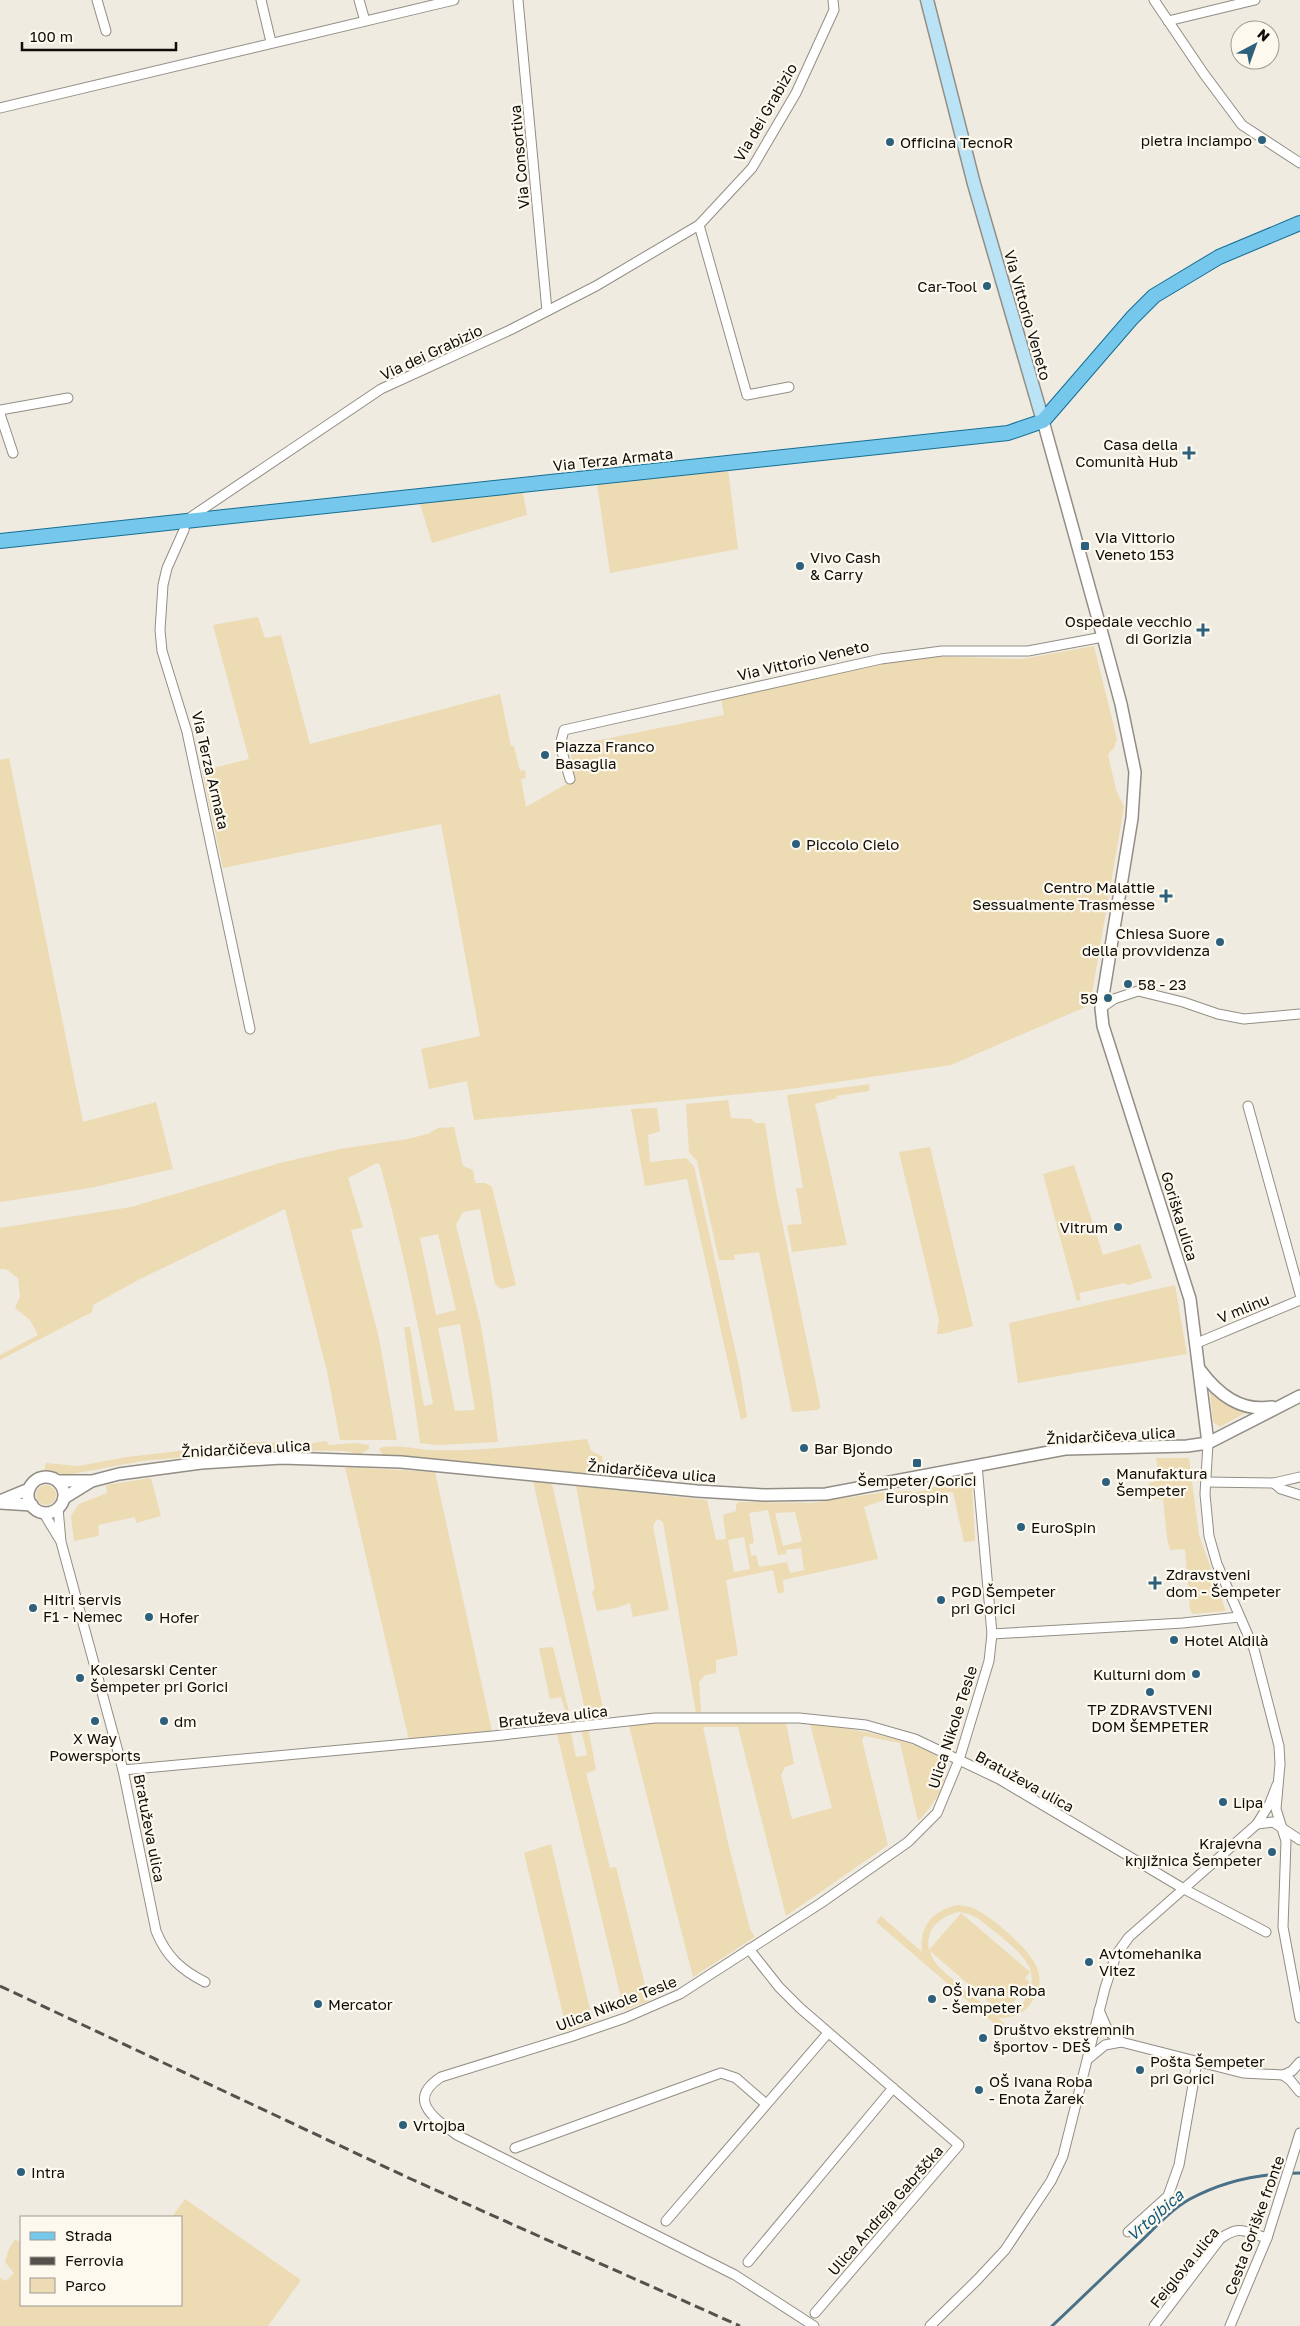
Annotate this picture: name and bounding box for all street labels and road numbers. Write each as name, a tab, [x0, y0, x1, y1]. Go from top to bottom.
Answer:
street label: Via dei Grabizio	[730, 60, 800, 164]
street label: Via Consortiva	[505, 104, 533, 210]
street label: Via Vittorio Veneto	[1001, 248, 1055, 382]
street label: Via dei Grabizio	[377, 320, 485, 384]
street label: Via Terza Armata	[552, 444, 674, 474]
street label: Via Vittorio Veneto	[735, 636, 871, 684]
street label: Via Terza Armata	[189, 709, 233, 831]
street label: Goriška ulica	[1158, 1169, 1202, 1263]
street label: V mlinu	[1215, 1290, 1271, 1326]
street label: Žnidarčičeva ulica	[1046, 1423, 1176, 1447]
street label: Žnidarčičeva ulica	[181, 1436, 311, 1460]
street label: Žnidarčičeva ulica	[587, 1456, 717, 1486]
street label: Ulica Nikole Tesle	[924, 1663, 980, 1791]
street label: Bratuževa ulica	[497, 1701, 609, 1731]
street label: Bratuževa ulica	[973, 1746, 1077, 1816]
street label: Bratuževa ulica	[131, 1772, 169, 1884]
street label: Ulica Nikole Tesle	[553, 1972, 679, 2034]
street label: Ulica Andreja Gabrščka	[824, 2141, 946, 2279]
street label: Cesta Goriške fronte	[1220, 2153, 1288, 2297]
street label: Feiglova ulica	[1146, 2223, 1222, 2311]

